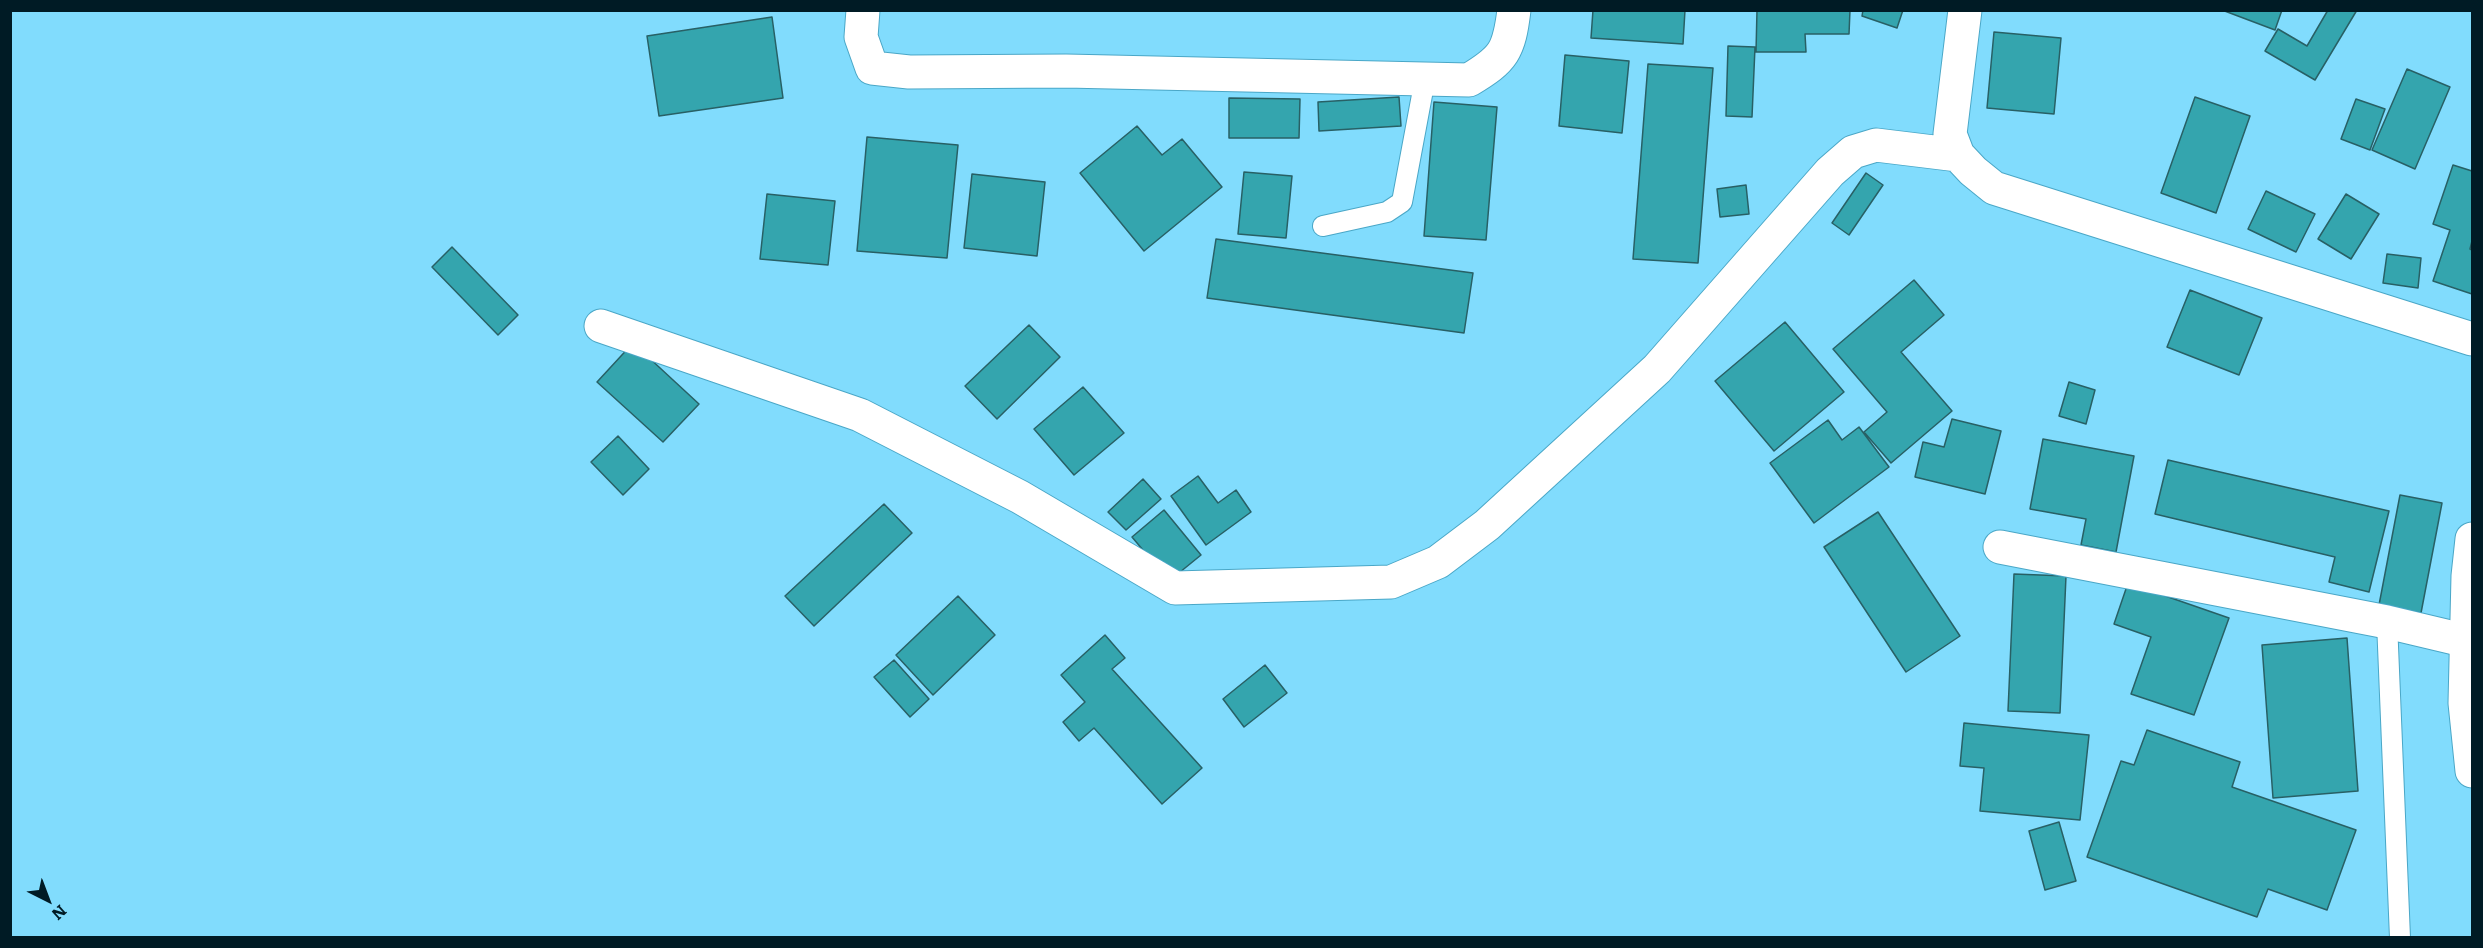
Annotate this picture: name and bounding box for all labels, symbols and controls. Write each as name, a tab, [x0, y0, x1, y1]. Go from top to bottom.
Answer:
north arrow	[18, 870, 78, 930]
text: N	[47, 900, 73, 927]

